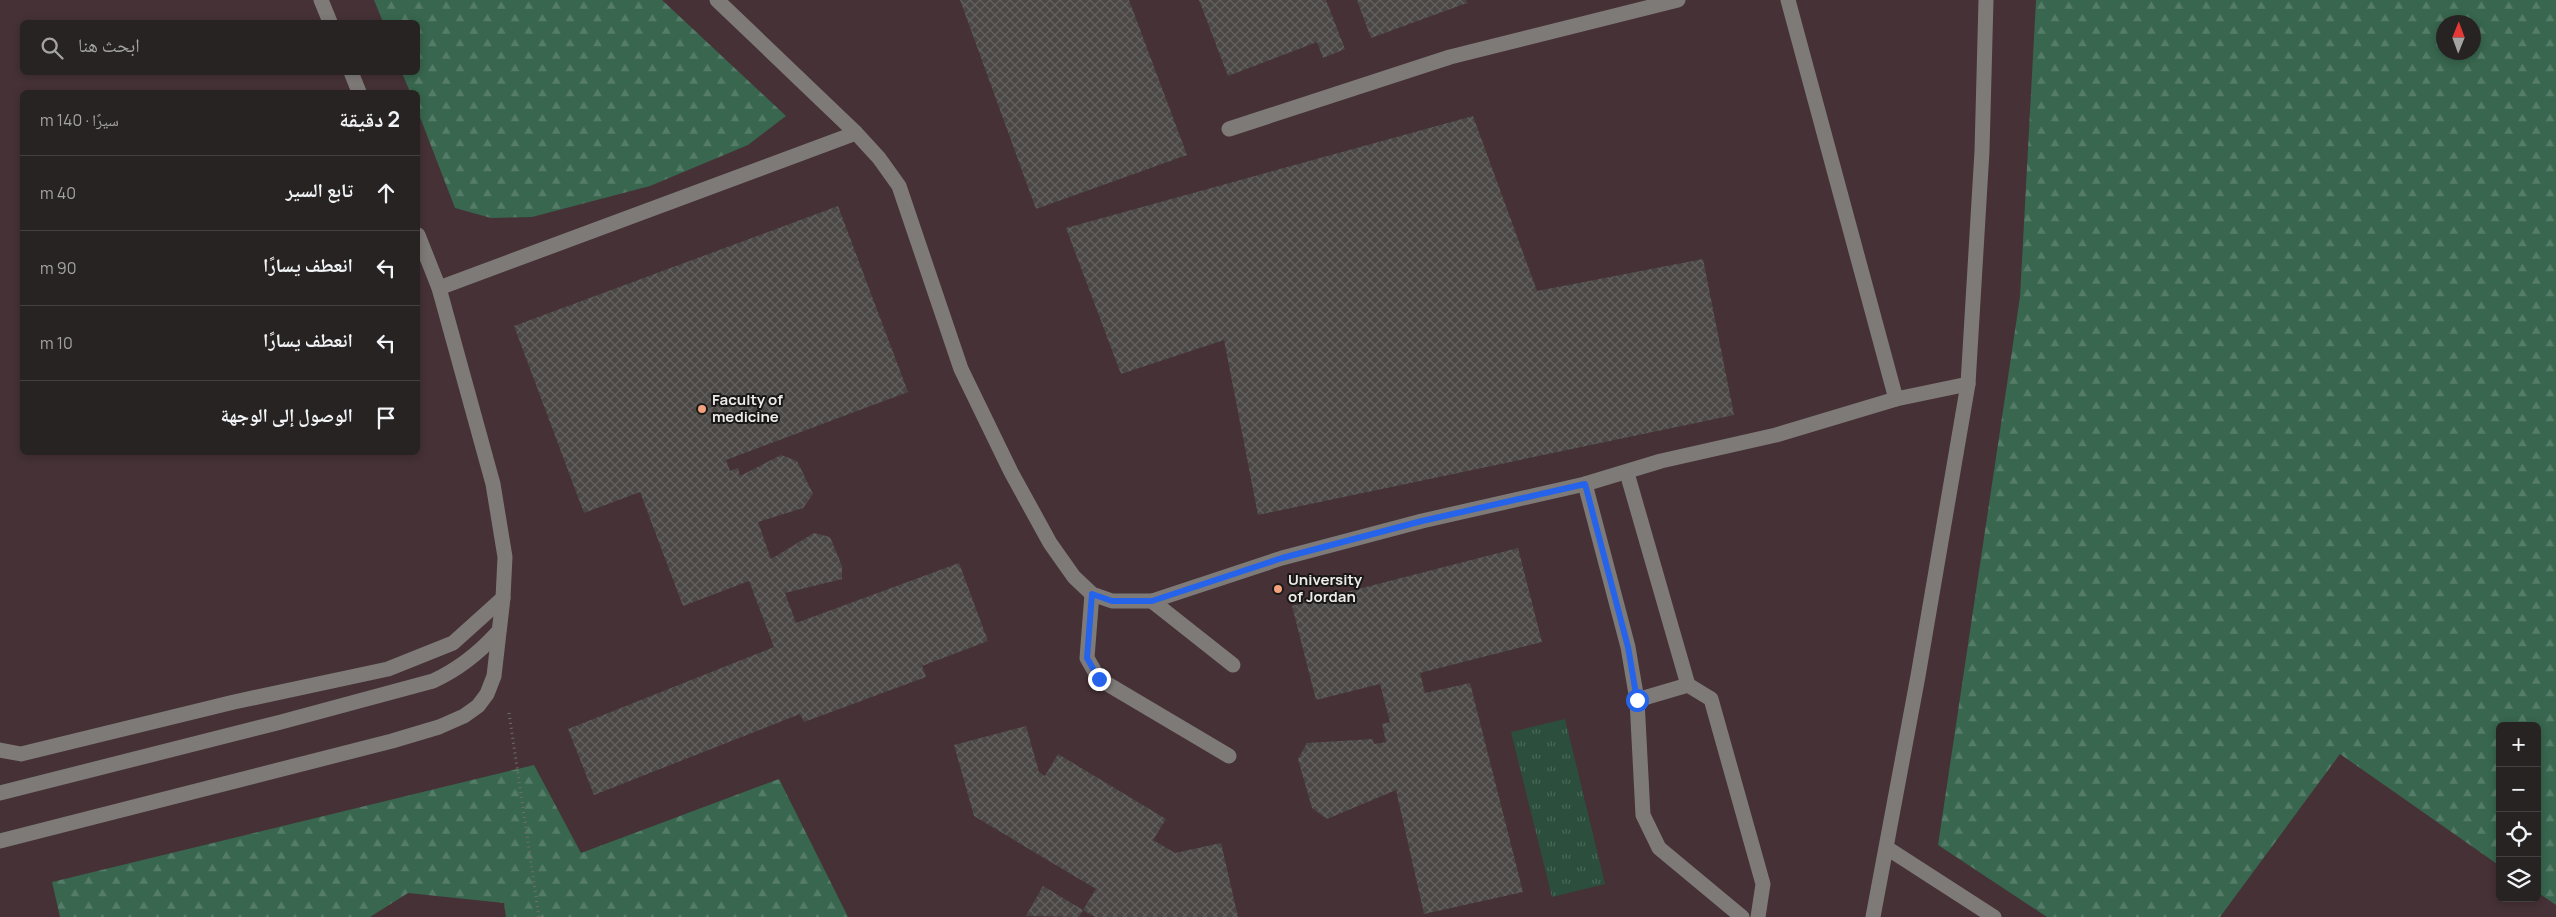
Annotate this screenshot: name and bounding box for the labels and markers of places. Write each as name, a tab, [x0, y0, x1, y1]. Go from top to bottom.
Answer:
place label: Faculty of medicine	[712, 389, 783, 427]
marker: Faculty of medicine	[696, 403, 708, 415]
place label: University of Jordan	[1288, 569, 1363, 607]
marker: University of Jordan	[1272, 583, 1284, 595]

